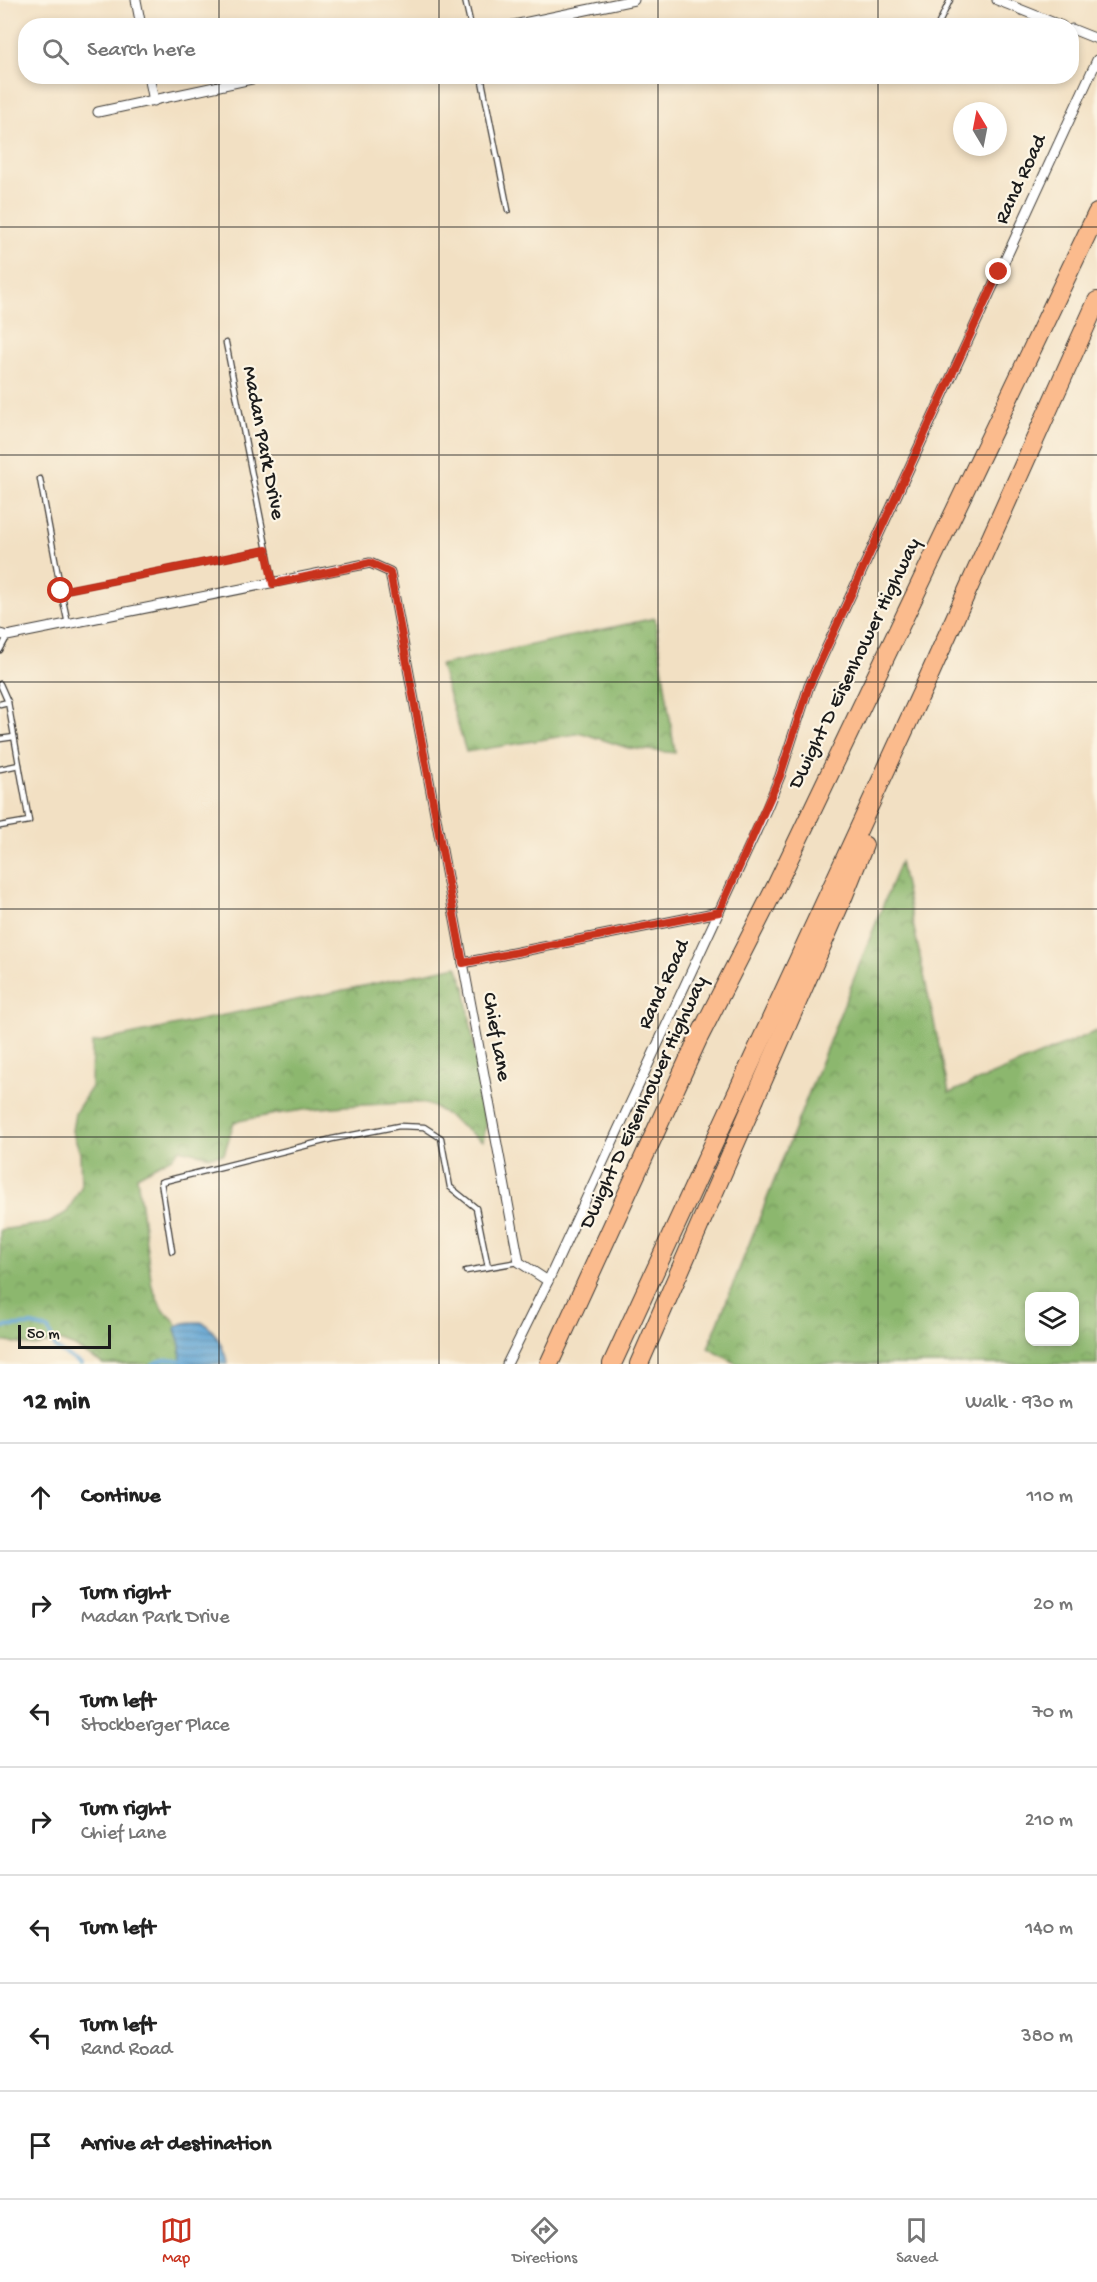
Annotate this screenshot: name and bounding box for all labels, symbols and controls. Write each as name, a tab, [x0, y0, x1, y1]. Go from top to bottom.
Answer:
search box	[18, 18, 1079, 84]
icon: search	[39, 35, 72, 68]
text: Search here	[87, 38, 195, 64]
north arrow	[953, 102, 1007, 156]
street label: Rand Road	[990, 130, 1054, 229]
route end	[985, 258, 1011, 284]
street label: Madan Park Drive	[235, 364, 289, 523]
street label: Dwight D Eisenhower Highway	[783, 535, 928, 795]
route start	[47, 577, 73, 603]
street label: Rand Road	[633, 935, 697, 1034]
street label: Dwight D Eisenhower Highway	[575, 973, 715, 1235]
street label: Chief Lane	[475, 991, 515, 1084]
map controls	[1025, 1292, 1079, 1346]
button: layers	[1025, 1292, 1079, 1346]
scale bar	[18, 1322, 111, 1350]
text: 50 m	[27, 1326, 60, 1345]
text: 12 min	[24, 1388, 90, 1419]
text: Walk · 930 m	[965, 1392, 1073, 1415]
icon: ahead	[24, 1481, 57, 1514]
text: Continue	[81, 1484, 161, 1510]
text: 110 m	[1027, 1486, 1073, 1509]
text: Turn right	[81, 1581, 169, 1607]
icon: right	[24, 1589, 57, 1622]
text: 20 m	[1033, 1594, 1073, 1617]
text: Madan Park Drive	[81, 1607, 230, 1630]
text: Turn left	[81, 1689, 155, 1715]
icon: left	[24, 1697, 57, 1730]
text: 70 m	[1032, 1702, 1073, 1725]
text: Stockberger Place	[81, 1715, 230, 1738]
text: Turn right	[81, 1797, 169, 1823]
icon: right	[24, 1805, 57, 1838]
text: 210 m	[1025, 1810, 1073, 1833]
text: Chief Lane	[81, 1823, 166, 1846]
icon: left	[24, 1913, 57, 1946]
text: Turn left	[81, 1916, 155, 1942]
text: 140 m	[1025, 1918, 1073, 1941]
text: Turn left	[81, 2013, 155, 2039]
icon: left	[24, 2021, 57, 2054]
text: 380 m	[1021, 2026, 1073, 2049]
text: Rand Road	[81, 2039, 172, 2062]
icon: arrive	[24, 2129, 57, 2162]
text: Arrive at destination	[81, 2132, 271, 2158]
tab: Map	[160, 2214, 193, 2269]
tab: Directions	[512, 2214, 577, 2269]
tab: Saved	[896, 2214, 937, 2269]

